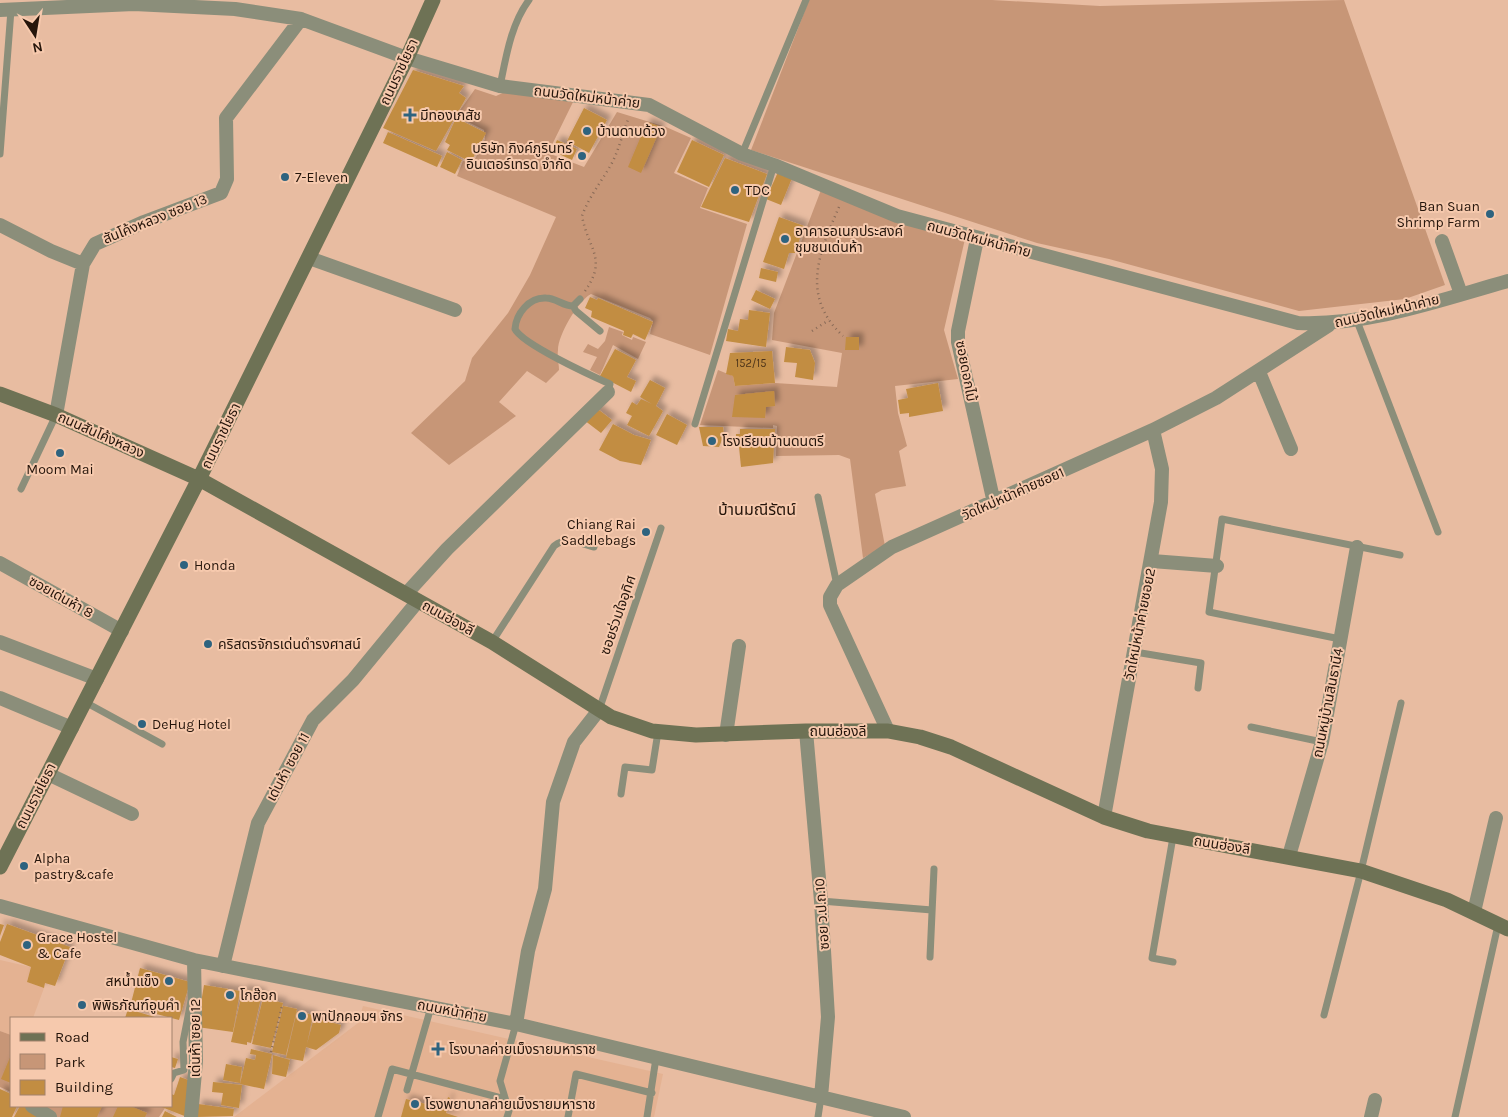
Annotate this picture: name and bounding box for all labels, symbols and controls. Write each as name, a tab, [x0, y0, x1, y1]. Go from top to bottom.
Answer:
north arrow	[10, 10, 60, 60]
street label: ถนนราชโยธา	[376, 36, 422, 108]
text: N	[31, 38, 44, 57]
street label: ถนนวัดใหม่หน้าค่าย	[533, 82, 641, 112]
place label: มีทองเภสัช	[420, 107, 481, 124]
marker: มีทองเภสัช	[404, 109, 416, 121]
place label: บ้านดาบด้วง	[597, 123, 666, 140]
marker: บ้านดาบด้วง	[581, 125, 593, 137]
place label: บริษัท ภิงค์ภูรินทร์ อินเตอร์เทรด จำกัด	[466, 140, 573, 173]
marker: บริษัท ภิงค์ภูรินทร์ อินเตอร์เทรด จำกัด	[576, 150, 588, 162]
place label: 7-Eleven	[295, 169, 348, 186]
marker: 7-Eleven	[279, 171, 291, 183]
place label: TDC	[745, 182, 770, 199]
marker: TDC	[729, 184, 741, 196]
street label: สันโค้งหลวง ซอย 13	[100, 190, 210, 248]
place label: Ban Suan Shrimp Farm	[1396, 198, 1480, 231]
marker: Ban Suan Shrimp Farm	[1484, 208, 1496, 220]
street label: ถนนวัดใหม่หน้าค่าย	[925, 217, 1033, 261]
place label: อาคารอเนกประสงค์ ชุมชนเด่นห้า	[795, 223, 903, 256]
marker: อาคารอเนกประสงค์ ชุมชนเด่นห้า	[779, 233, 791, 245]
street label: ถนนวัดใหม่หน้าค่าย	[1333, 291, 1441, 331]
street label: ซอยดอกไม้	[952, 339, 980, 403]
house number: 152/15	[736, 357, 766, 370]
street label: ถนนราชโยธา	[198, 400, 244, 472]
street label: ถนนสันโค้งหลวง	[55, 408, 147, 462]
place label: โรงเรียนบ้านดนตรี	[722, 433, 824, 450]
marker: โรงเรียนบ้านดนตรี	[706, 435, 718, 447]
marker: Moom Mai	[54, 447, 66, 459]
place label: Moom Mai	[26, 461, 94, 478]
street label: วัดใหม่หน้าค่ายซอย1	[959, 464, 1067, 524]
district label: บ้านมณีรัตน์	[718, 500, 796, 519]
place label: Chiang Rai Saddlebags	[561, 516, 636, 549]
marker: Chiang Rai Saddlebags	[640, 526, 652, 538]
place label: Honda	[194, 557, 235, 574]
marker: Honda	[178, 559, 190, 571]
street label: วัดใหม่หน้าค่ายซอย2	[1121, 567, 1159, 681]
street label: ซอยเด่นห้า 8	[26, 572, 96, 622]
street label: ซอยร่วมใจอุทิศ	[596, 573, 640, 657]
street label: ถนนฮ่องลี	[419, 597, 477, 639]
place label: คริสตรจักรเด่นดำรงศาสน์	[218, 636, 361, 653]
marker: คริสตรจักรเด่นดำรงศาสน์	[202, 638, 214, 650]
street label: ถนนหมู่บ้านสินธานี4	[1309, 647, 1347, 759]
place label: DeHug Hotel	[152, 716, 231, 733]
marker: DeHug Hotel	[136, 718, 148, 730]
street label: ถนนฮ่องลี	[810, 723, 866, 740]
street label: เด่นห้า ซอย 11	[263, 730, 313, 804]
street label: ถนนราชโยธา	[12, 760, 60, 832]
street label: ถนนฮ่องลี	[1193, 832, 1251, 858]
place label: Alpha pastry&cafe	[34, 850, 114, 883]
marker: Alpha pastry&cafe	[18, 860, 30, 872]
street label: ซอย ว.ป.ถ.10	[811, 878, 833, 950]
place label: Grace Hostel & Cafe	[37, 929, 117, 962]
marker: Grace Hostel & Cafe	[21, 939, 33, 951]
place label: สหน้ำแข็ง	[106, 971, 159, 990]
marker: สหน้ำแข็ง	[163, 975, 175, 987]
place label: โกฮ๊อก	[240, 987, 277, 1004]
marker: โกฮ๊อก	[224, 989, 236, 1001]
street label: ถนนหน้าค่าย	[416, 996, 488, 1026]
place label: พิพิธภัณฑ์อูบคำ	[92, 997, 180, 1014]
marker: พิพิธภัณฑ์อูบคำ	[76, 999, 88, 1011]
street label: เด่นห้า ซอย 12	[187, 999, 204, 1077]
place label: พาปักคอมฯ จักร	[312, 1008, 403, 1025]
marker: พาปักคอมฯ จักร	[296, 1010, 308, 1022]
legend	[10, 1017, 172, 1107]
text: Road	[55, 1028, 90, 1046]
place label: โรงบาลค่ายเม็งรายมหาราช	[449, 1041, 596, 1058]
marker: โรงบาลค่ายเม็งรายมหาราช	[431, 1042, 445, 1056]
text: Park	[55, 1053, 85, 1071]
text: Building	[55, 1078, 113, 1096]
place label: โรงพยาบาลค่ายเม็งรายมหาราช	[425, 1096, 596, 1113]
marker: โรงพยาบาลค่ายเม็งรายมหาราช	[409, 1098, 421, 1110]

